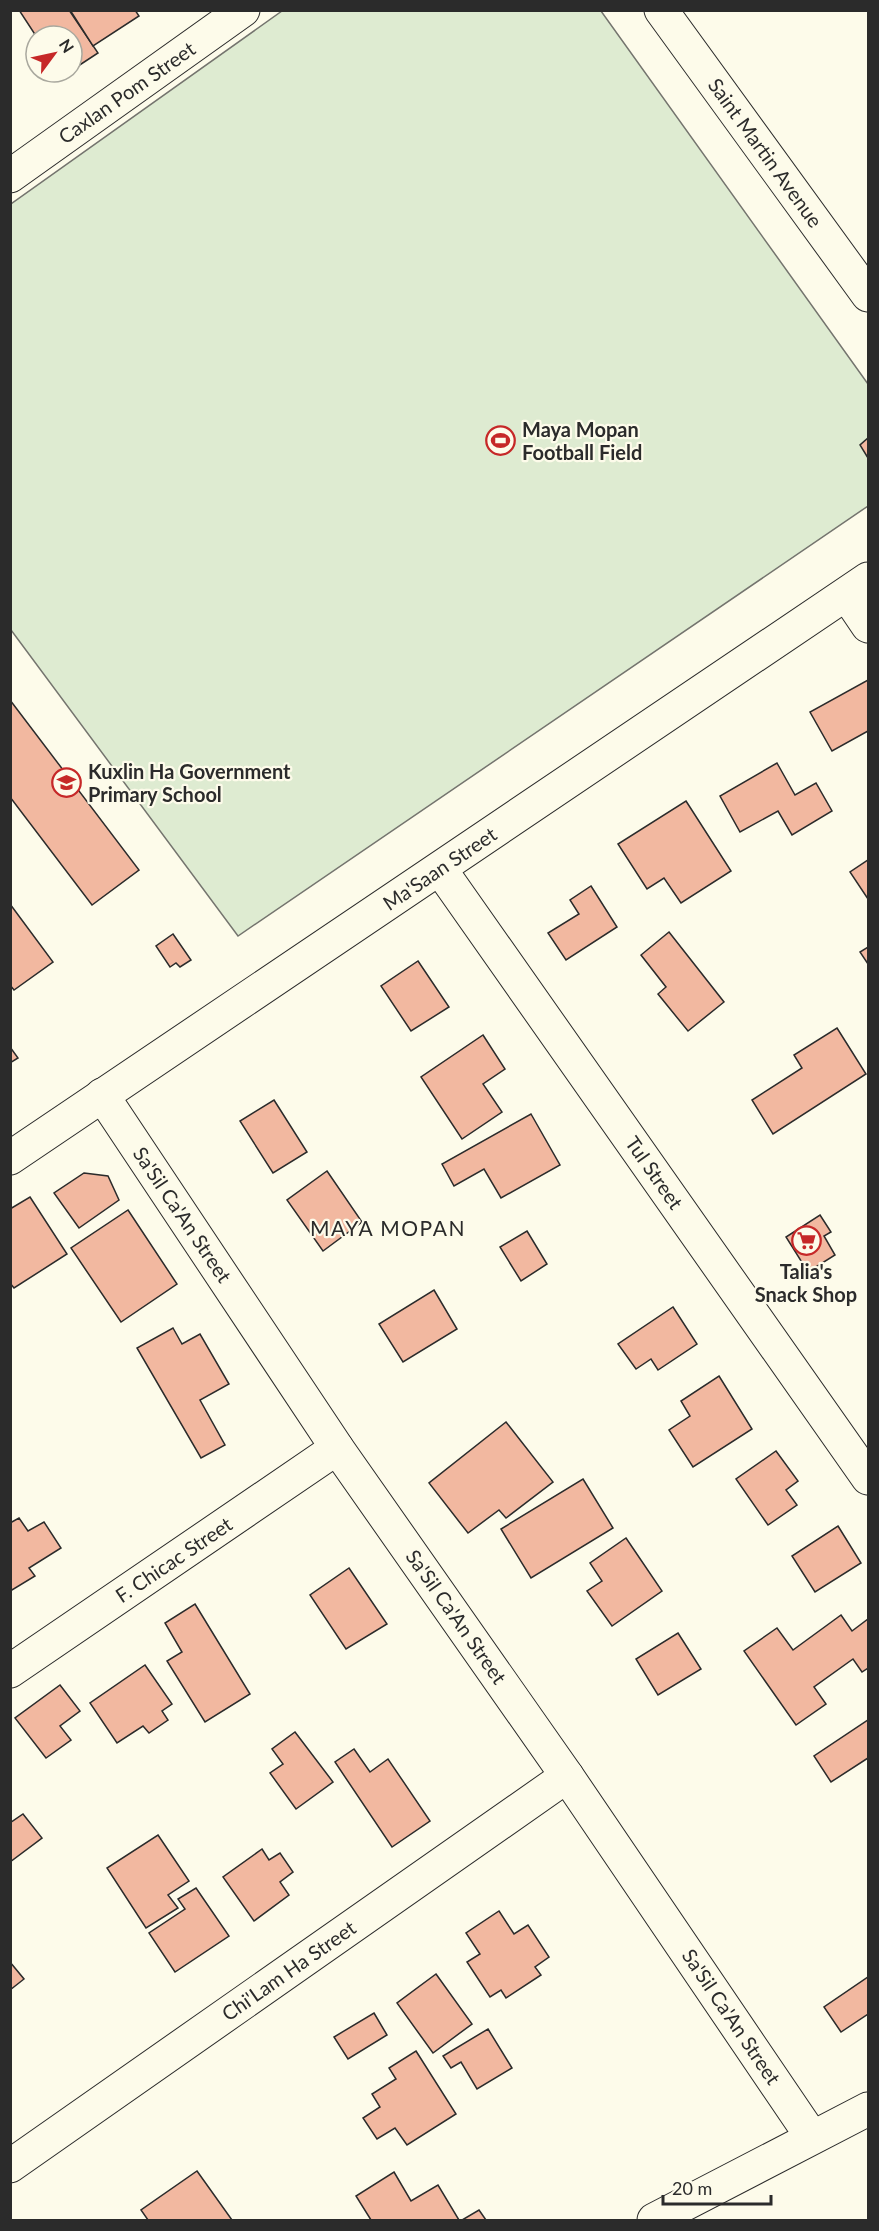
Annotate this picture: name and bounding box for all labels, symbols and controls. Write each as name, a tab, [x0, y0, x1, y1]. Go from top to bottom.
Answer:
north arrow	[24, 24, 84, 84]
text: N	[56, 35, 78, 56]
street label: Caxlan Pom Street	[53, 36, 199, 148]
street label: Saint Martin Avenue	[704, 73, 828, 232]
place label: Maya Mopan Football Field	[522, 417, 642, 464]
sports icon: Maya Mopan Football Field	[485, 425, 517, 457]
place label: Kuxlin Ha Government Primary School	[88, 759, 291, 806]
school or university icon: Kuxlin Ha Government Primary School	[51, 767, 83, 799]
street label: Ma'Saan Street	[378, 821, 501, 915]
street label: Tul Street	[621, 1131, 689, 1213]
street label: Sa'Sil Ca'An Street	[129, 1142, 237, 1287]
district label: MAYA MOPAN	[310, 1215, 466, 1240]
supermarket icon: Talia's Snack Shop	[790, 1225, 822, 1257]
place label: Talia's Snack Shop	[755, 1259, 857, 1306]
street label: F. Chicac Street	[111, 1511, 236, 1607]
street label: Sa'Sil Ca'An Street	[402, 1545, 512, 1688]
street label: Chi'Lam Ha Street	[217, 1915, 360, 2025]
street label: Sa'Sil Ca'An Street	[678, 1944, 786, 2089]
scale bar	[663, 2168, 771, 2206]
text: 20 m	[672, 2177, 712, 2199]

